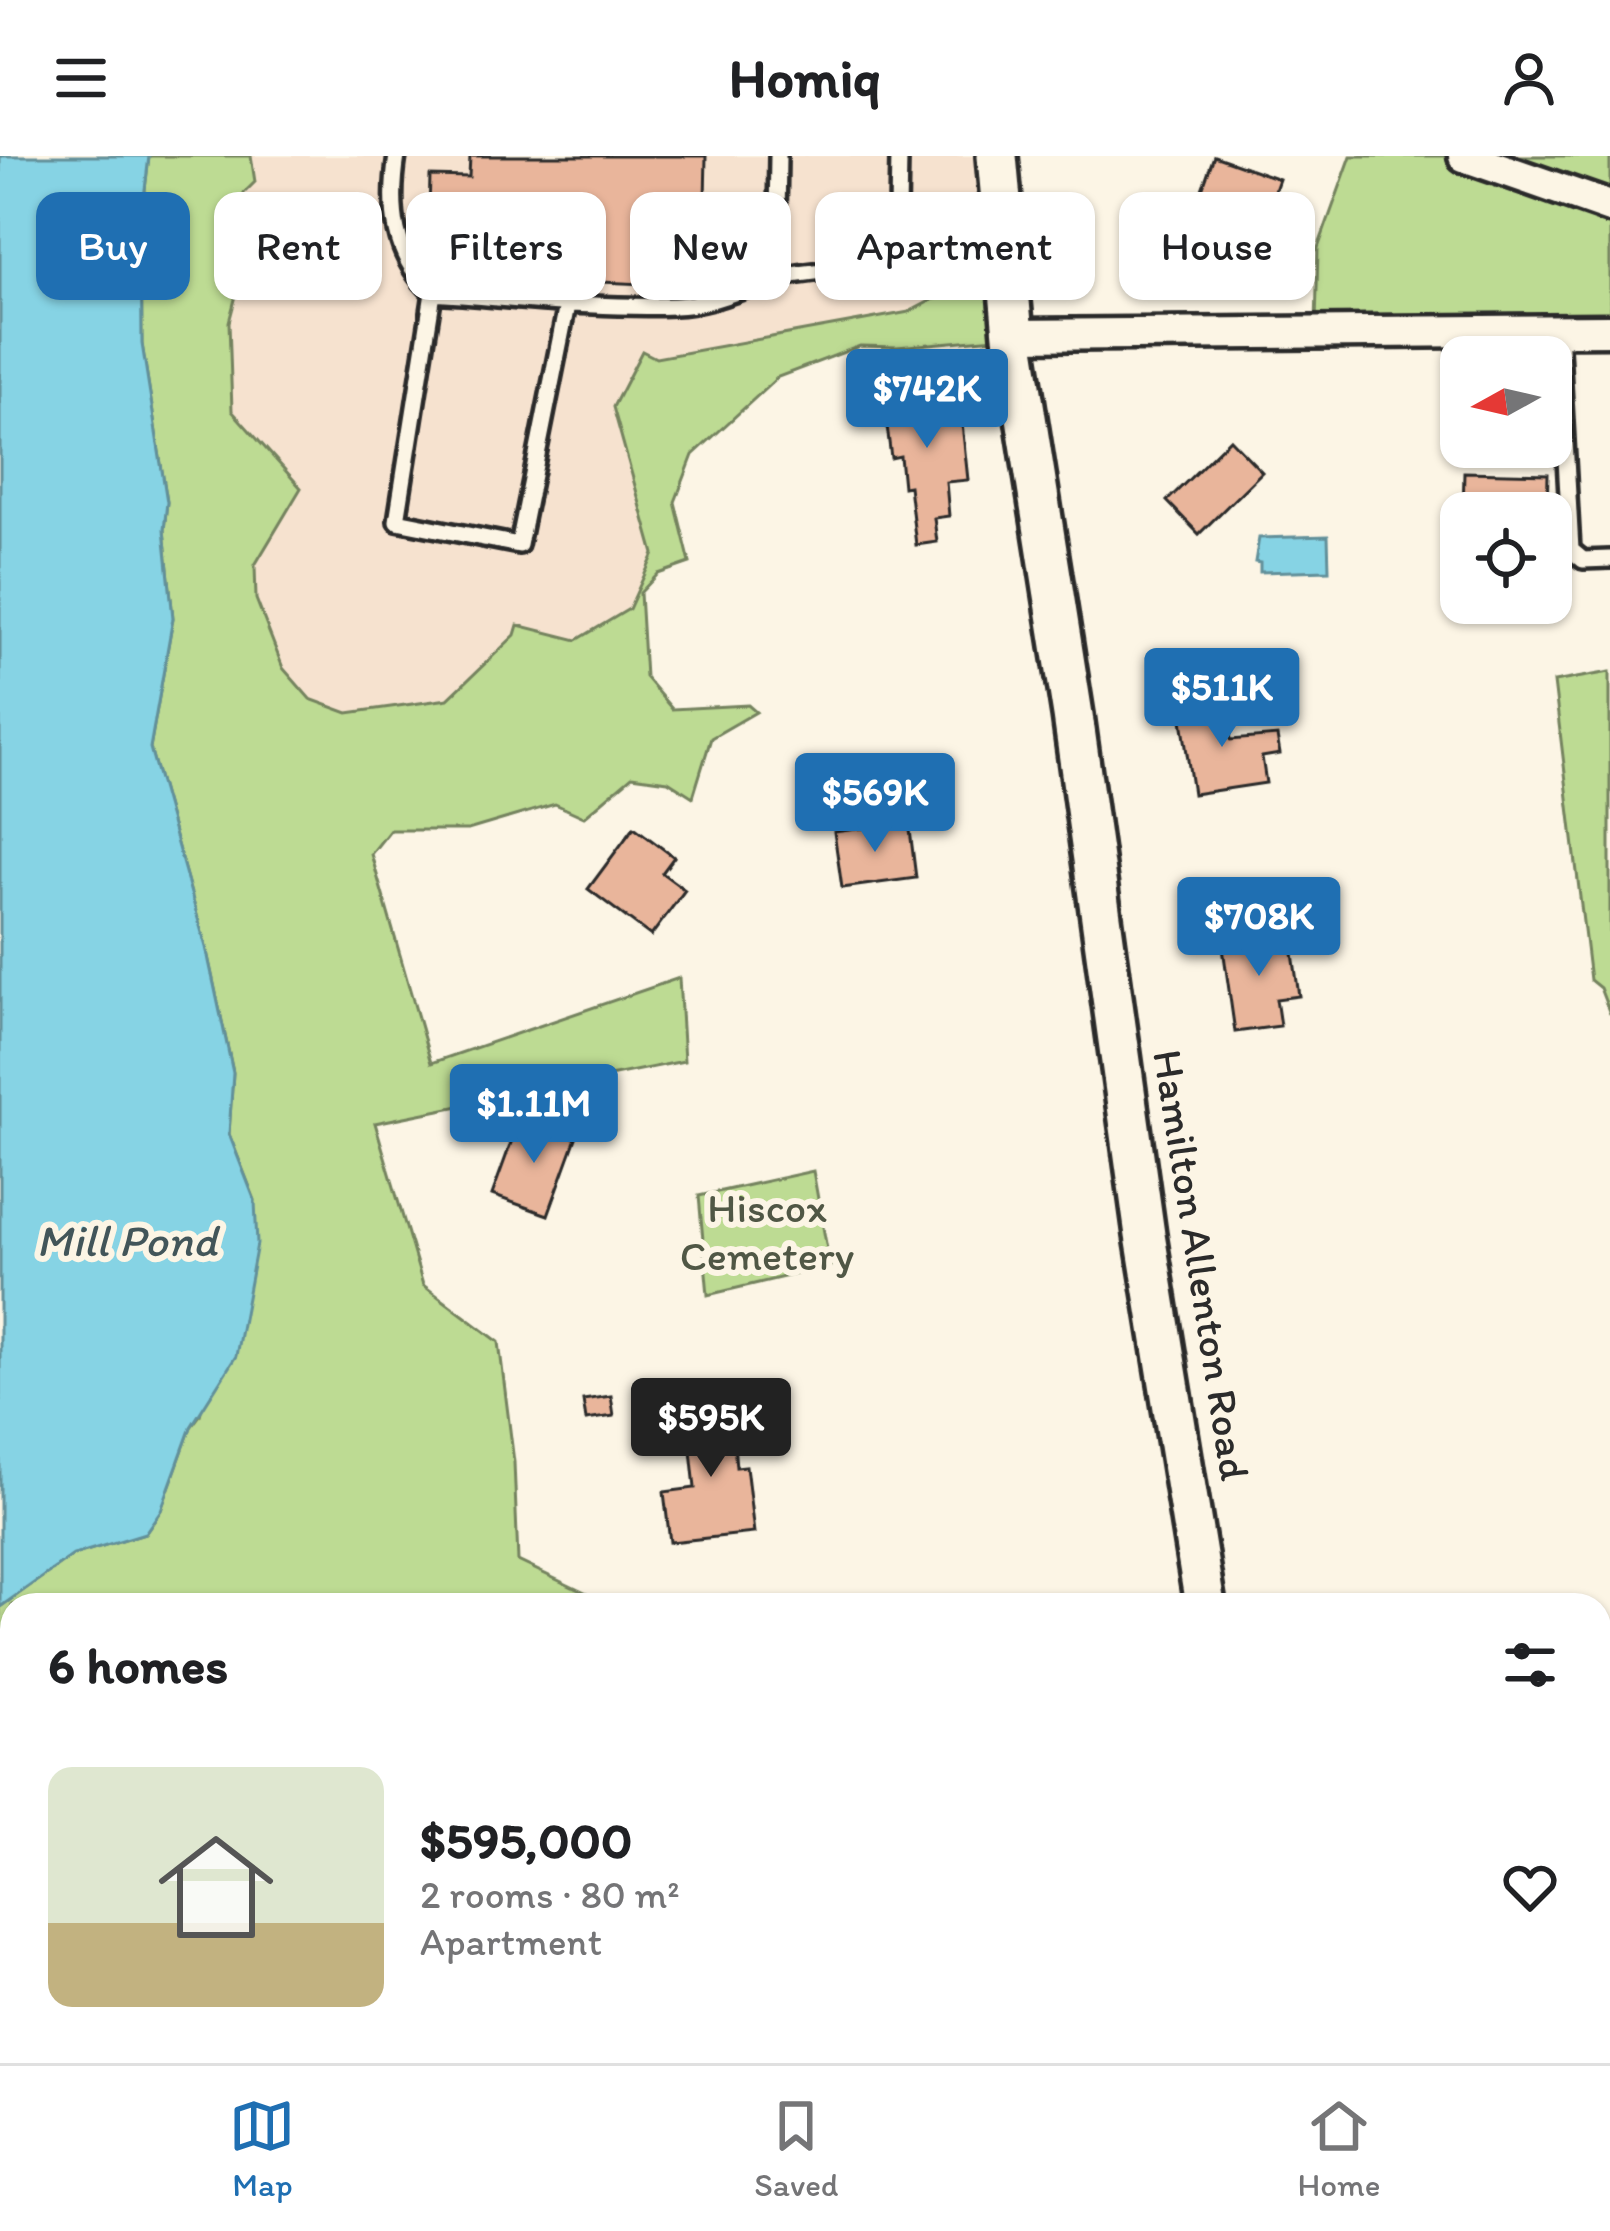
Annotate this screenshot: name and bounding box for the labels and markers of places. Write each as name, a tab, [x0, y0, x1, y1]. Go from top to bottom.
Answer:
pin: $742K	[843, 349, 1011, 451]
pin: $511K	[1138, 648, 1306, 750]
pin: $569K	[791, 753, 959, 855]
pin: $708K	[1175, 877, 1343, 979]
pin: $1.11M	[436, 1064, 632, 1166]
pin: $595K	[627, 1378, 795, 1480]

